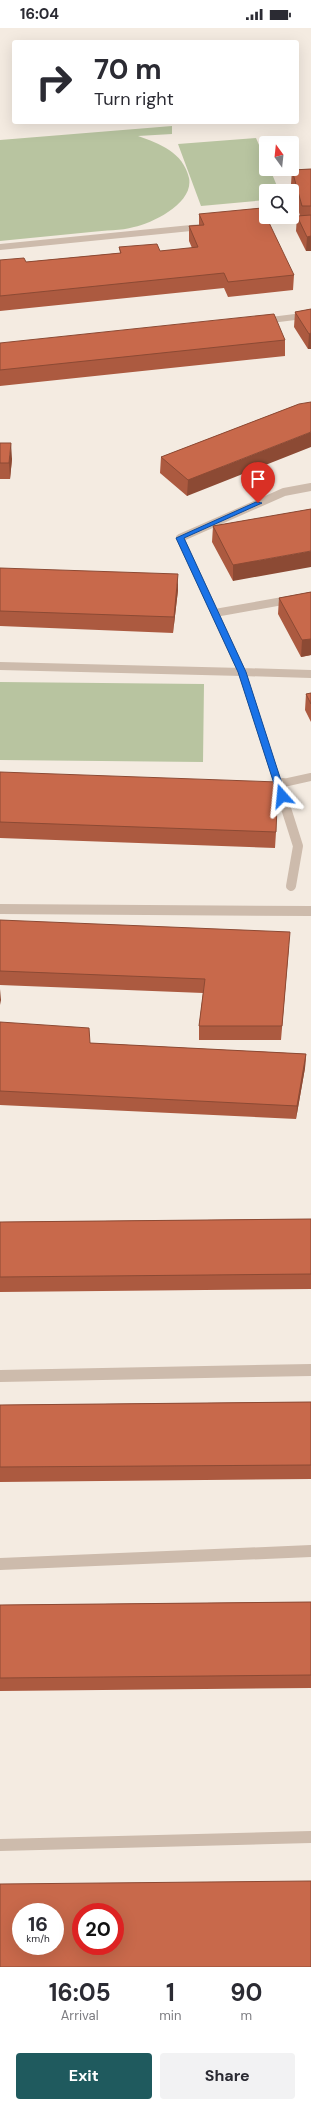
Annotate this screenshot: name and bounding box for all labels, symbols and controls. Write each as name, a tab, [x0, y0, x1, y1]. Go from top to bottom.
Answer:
text: 16:04	[20, 4, 59, 24]
text: 70 m	[94, 51, 162, 88]
icon: right	[28, 56, 80, 108]
text: Turn right	[94, 87, 174, 111]
north arrow	[259, 136, 299, 176]
map controls	[259, 136, 299, 224]
button: search	[259, 184, 299, 224]
pin	[241, 462, 275, 503]
icon: arrive	[247, 468, 269, 490]
position arrow	[261, 775, 303, 817]
speed limit sign: 20	[72, 1903, 124, 1955]
text: 16	[28, 1911, 48, 1937]
text: km/h	[26, 1932, 50, 1945]
text: 16:05	[49, 1977, 111, 2008]
text: 1	[166, 1977, 175, 2008]
text: 90	[230, 1977, 262, 2008]
text: Arrival	[61, 2007, 99, 2024]
text: min	[159, 2007, 181, 2024]
text: m	[240, 2007, 252, 2024]
button: Exit	[16, 2053, 152, 2099]
button: Share	[160, 2053, 295, 2099]

